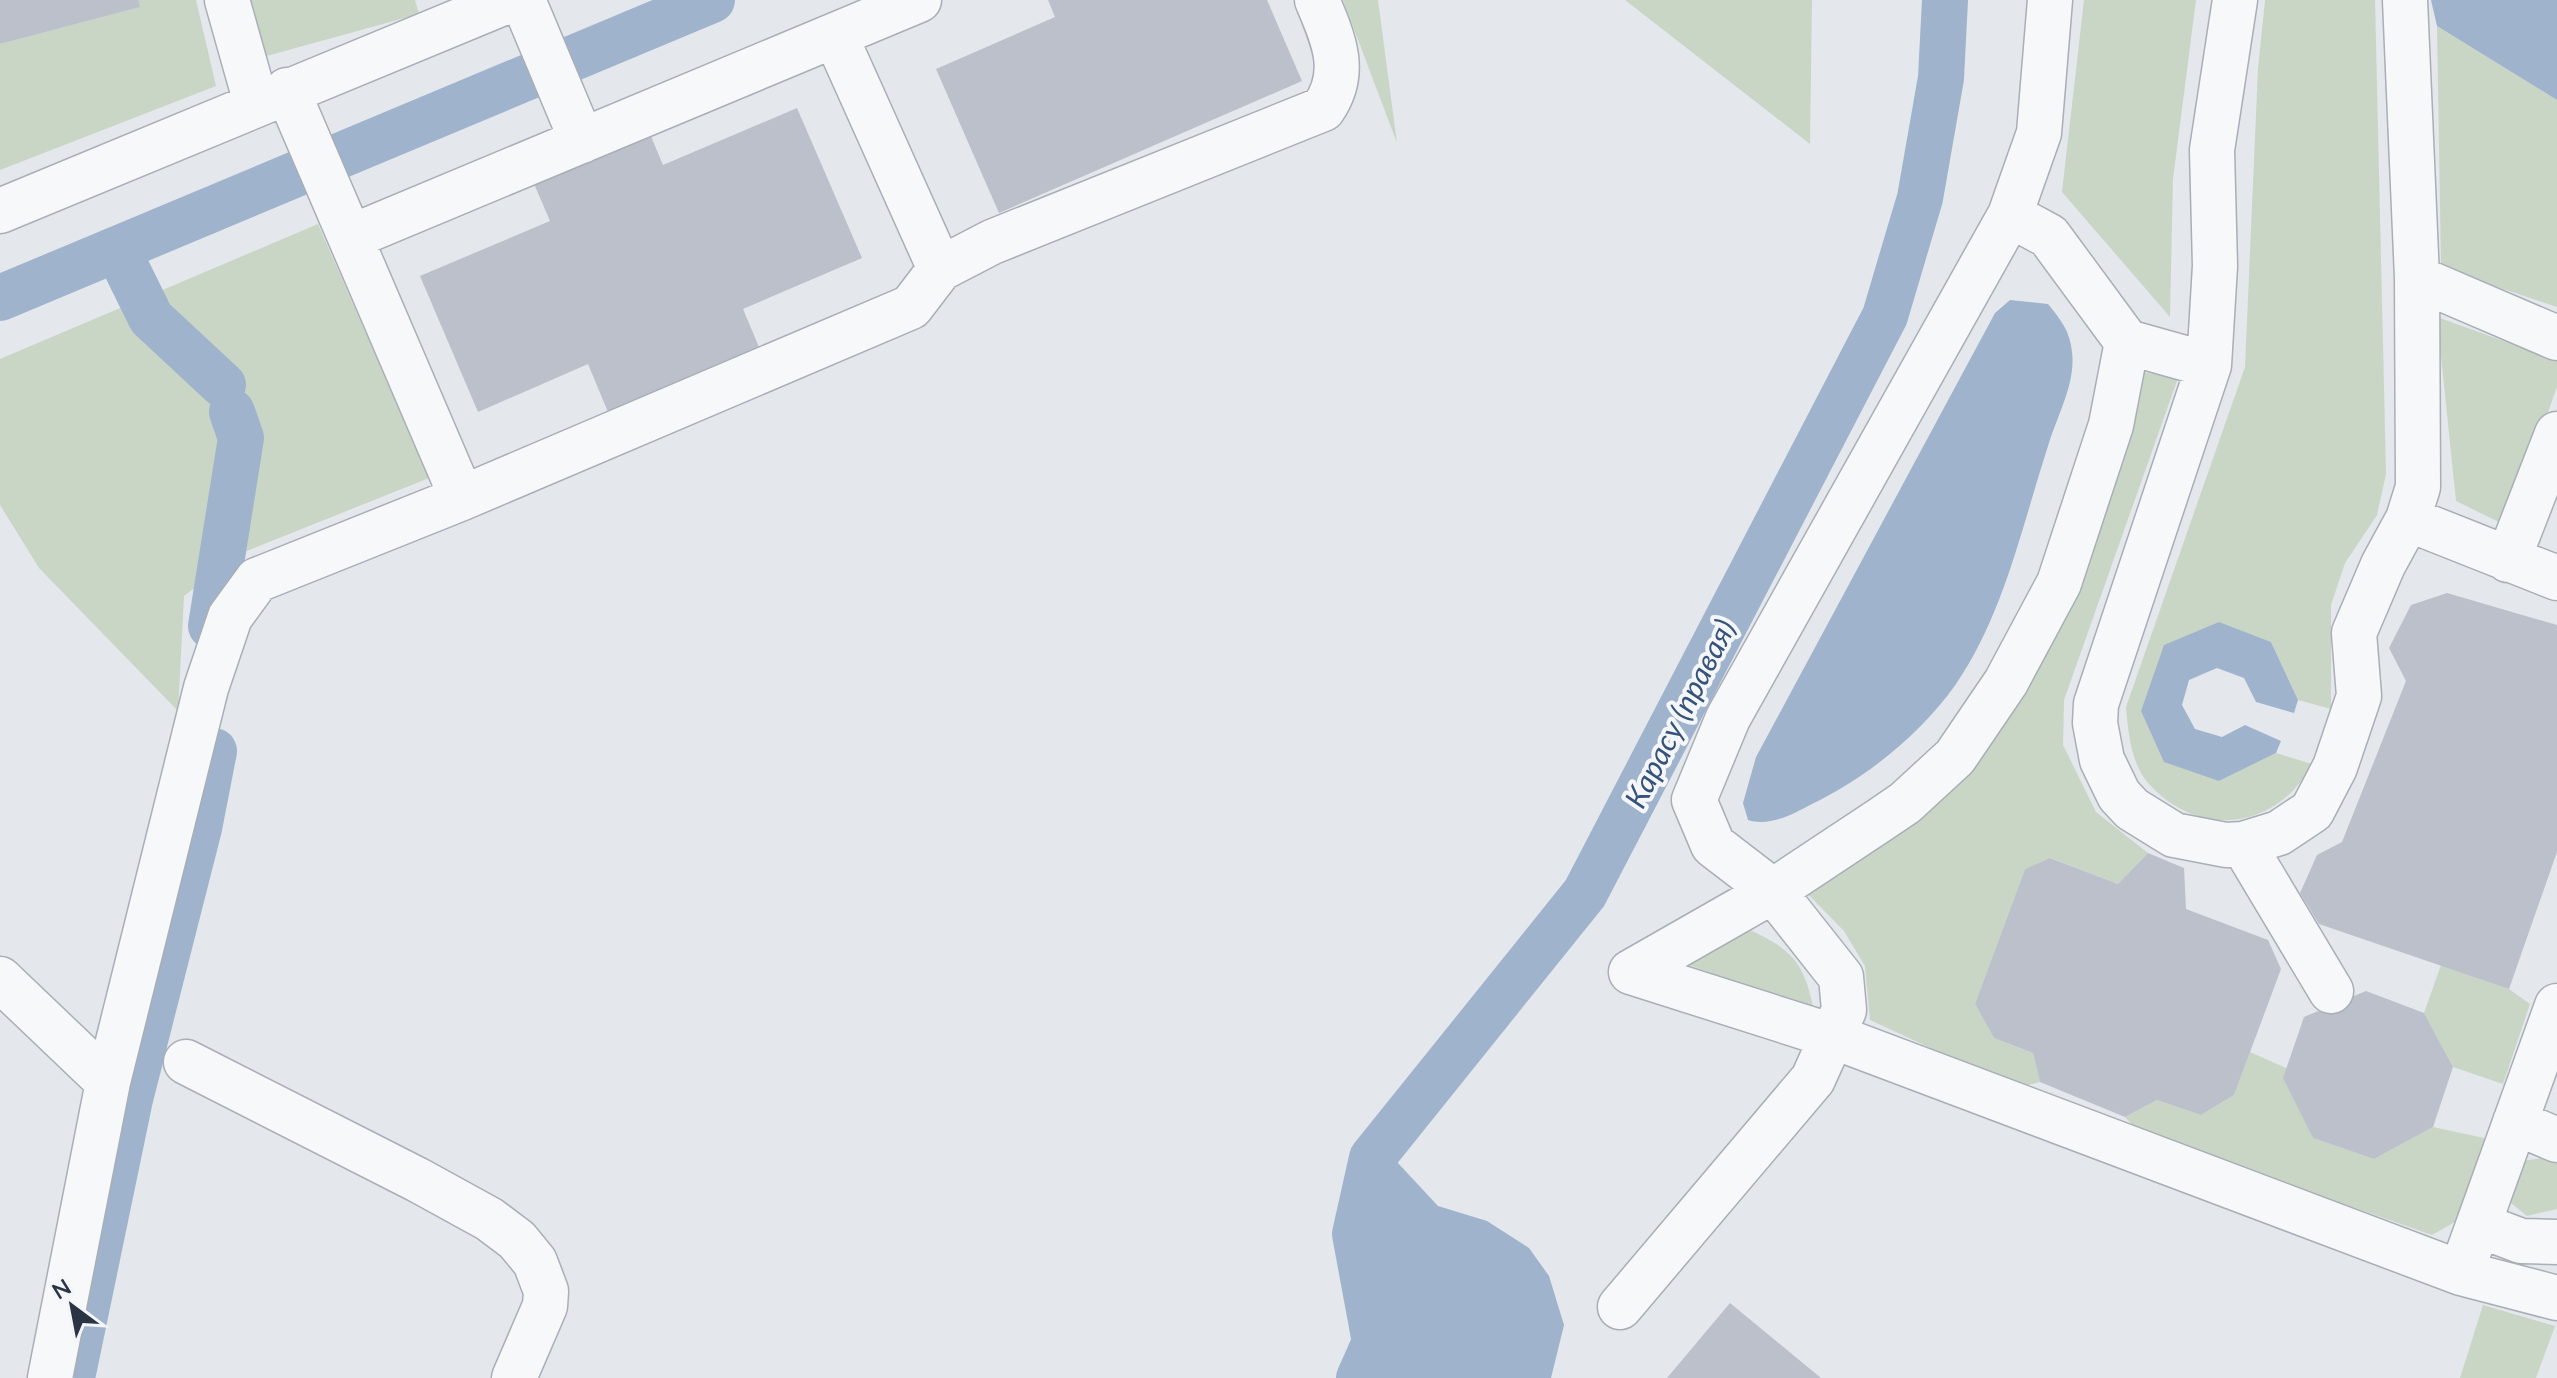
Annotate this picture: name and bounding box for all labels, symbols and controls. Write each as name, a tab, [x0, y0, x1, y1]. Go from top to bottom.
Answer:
water label: Карасу (правая)	[1616, 613, 1742, 813]
north arrow	[32, 1266, 112, 1346]
text: N	[47, 1273, 75, 1305]

